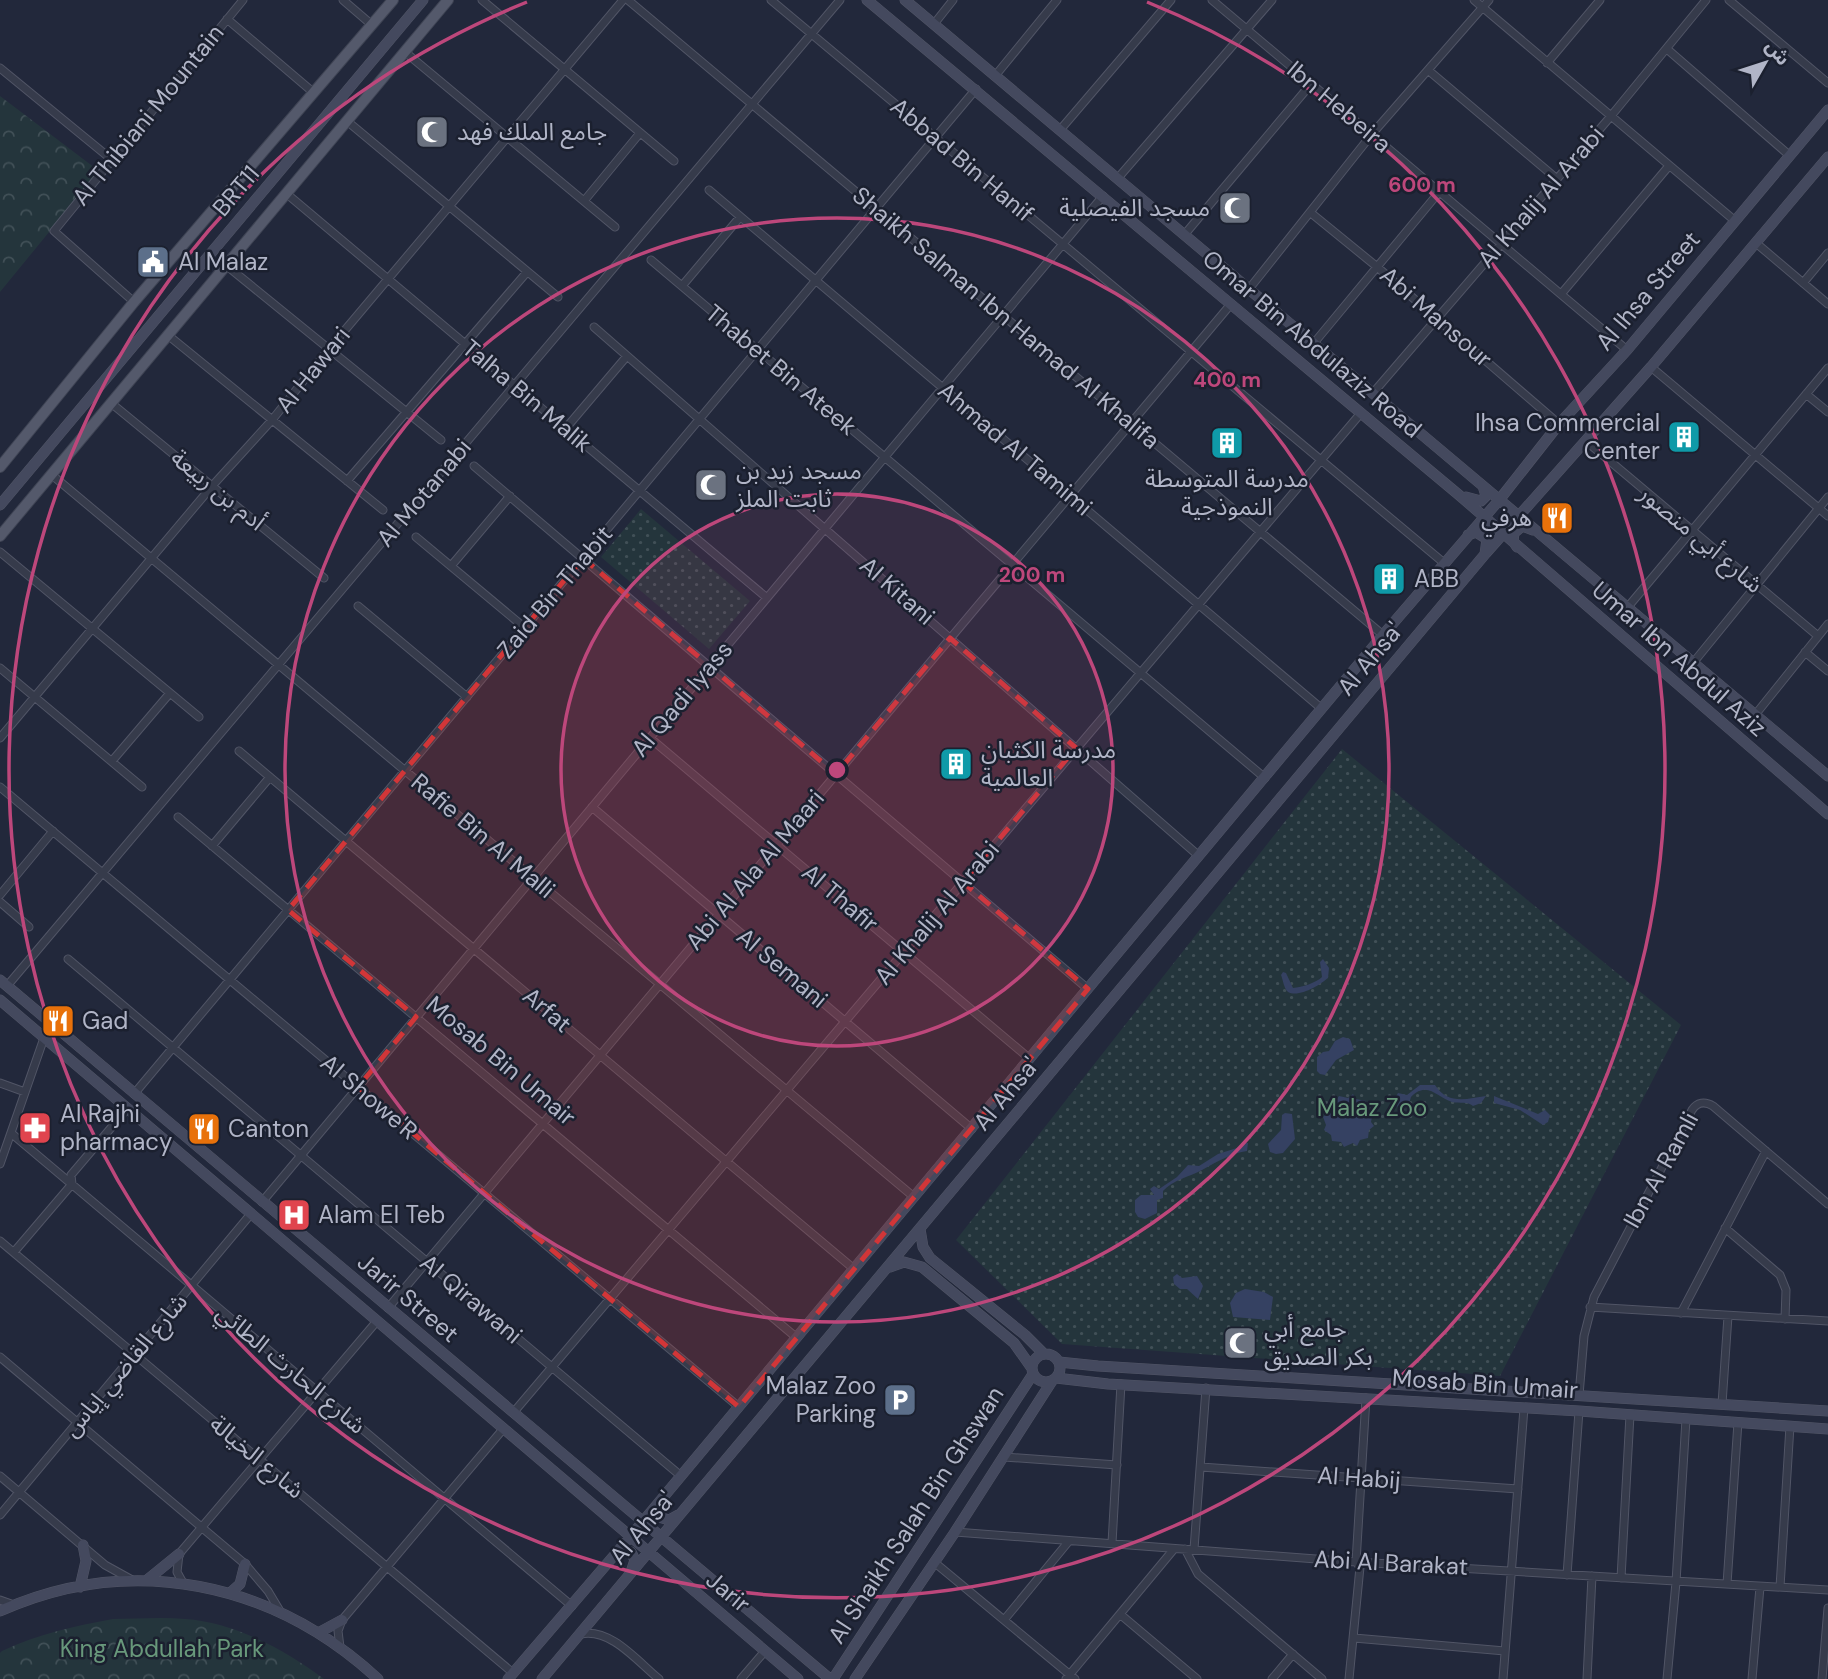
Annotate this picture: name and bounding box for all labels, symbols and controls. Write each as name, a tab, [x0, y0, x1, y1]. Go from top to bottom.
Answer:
street label: Al Thibiani Mountain	[65, 18, 230, 212]
north arrow	[1730, 28, 1800, 98]
text: ش	[1760, 35, 1796, 71]
street label: Ibn Hebeira	[1281, 54, 1398, 159]
street label: Abbad Bin Hanif	[884, 91, 1040, 229]
mosque icon: جامع الملك فهد	[413, 113, 451, 151]
place label: جامع الملك فهد	[457, 116, 607, 149]
street label: Al Khalij Al Arabi	[1470, 119, 1611, 274]
street label: BRT11	[205, 159, 266, 223]
text: 600 m	[1388, 171, 1456, 199]
street label: Shaikh Salman Ibn Hamad Al Khalifa	[846, 180, 1167, 456]
mosque icon: مسجد الفيصلية	[1216, 189, 1254, 227]
place label: مسجد الفيصلية	[1059, 192, 1210, 223]
street label: Al Ihsa Street	[1589, 225, 1707, 357]
public building icon: Al Malaz	[134, 243, 172, 281]
street label: Omar Bin Abdulaziz Road	[1196, 243, 1428, 444]
place label: Al Malaz	[178, 246, 268, 277]
street label: Abi Mansour	[1374, 259, 1499, 374]
street label: Thabet Bin Ateek	[699, 297, 863, 442]
street label: Al Hawari	[268, 320, 357, 419]
street label: Talha Bin Malik	[456, 332, 599, 459]
text: 400 m	[1193, 366, 1261, 394]
street label: Ahmad Al Tamimi	[932, 375, 1099, 522]
place label: Ihsa Commercial Center	[1475, 407, 1660, 466]
building icon: Ihsa Commercial Center	[1665, 418, 1703, 456]
building icon: مدرسة المتوسطة النموذجية	[1208, 424, 1246, 462]
street label: Al Motanabi	[369, 432, 478, 553]
street label: أدم بن ربيعة	[163, 442, 272, 540]
place label: مسجد زيد بن ثابت الملز	[735, 455, 862, 514]
place label: مدرسة المتوسطة النموذجية	[1145, 463, 1309, 522]
mosque icon: مسجد زيد بن ثابت الملز	[692, 466, 730, 504]
street label: شارع أبي منصور	[1630, 477, 1770, 602]
restaurant icon: هرفي	[1538, 499, 1576, 537]
place label: هرفي	[1481, 502, 1532, 537]
street label: Zaid Bin Thabit	[490, 519, 619, 665]
street label: Al Kitani	[853, 550, 941, 632]
building icon: ABB	[1370, 560, 1408, 598]
text: 200 m	[999, 561, 1065, 589]
place label: ABB	[1414, 563, 1459, 594]
street label: Umar Ibn Abdul Aziz	[1586, 574, 1773, 743]
street label: Al Ahsa'	[1330, 616, 1409, 702]
street label: Al Qadi Iyass	[624, 634, 739, 763]
place label: مدرسة الكثبان العالمية	[981, 734, 1116, 793]
building icon: مدرسة الكثبان العالمية	[937, 745, 975, 783]
centre of rings	[825, 758, 849, 782]
street label: Rafie Bin Al Malli	[405, 766, 562, 905]
street label: Abi Al Ala Al Maari	[678, 783, 831, 956]
street label: Al Khalij Al Arabi	[867, 834, 1006, 991]
street label: Al Thafir	[796, 857, 885, 939]
street label: Al Semani	[731, 921, 834, 1015]
street label: Arfat	[516, 980, 578, 1039]
street label: Mosab Bin Umair	[420, 989, 583, 1132]
restaurant icon: Gad	[39, 1002, 77, 1040]
place label: Gad	[82, 1005, 128, 1036]
street label: Al Showe'R	[314, 1047, 424, 1146]
street label: Al Ahsa'	[966, 1051, 1045, 1137]
park label: Malaz Zoo	[1317, 1092, 1427, 1123]
place label: Al Rajhi pharmacy	[60, 1098, 172, 1157]
street label: Ibn Al Ramli	[1616, 1106, 1705, 1233]
pharmacy icon: Al Rajhi pharmacy	[16, 1109, 54, 1147]
restaurant icon: Canton	[185, 1110, 223, 1148]
place label: Canton	[228, 1113, 309, 1144]
hospital icon: Alam El Teb	[275, 1196, 313, 1234]
place label: Alam El Teb	[318, 1199, 445, 1230]
street label: Jarir Street	[351, 1246, 465, 1349]
street label: Al Qirawani	[414, 1247, 529, 1350]
street label: شارع القاضي إياس	[55, 1286, 197, 1445]
street label: شارع الحارث الطائي	[208, 1297, 373, 1443]
place label: جامع أبي بكر الصديق	[1264, 1313, 1373, 1372]
mosque icon: جامع أبي بكر الصديق	[1221, 1324, 1259, 1362]
street label: Mosab Bin Umair	[1391, 1362, 1579, 1405]
place label: Malaz Zoo Parking	[766, 1370, 876, 1429]
street label: Al Shaikh Salah Bin Ghswan	[821, 1380, 1010, 1649]
parking icon: Malaz Zoo Parking	[881, 1381, 919, 1419]
street label: شارع الخيالة	[202, 1408, 311, 1507]
street label: Al Habij	[1316, 1459, 1402, 1496]
street label: Al Ahsa'	[602, 1485, 681, 1571]
street label: Abi Al Barakat	[1313, 1543, 1469, 1582]
street label: Jarir	[700, 1564, 757, 1619]
park label: King Abdullah Park	[60, 1633, 264, 1664]

